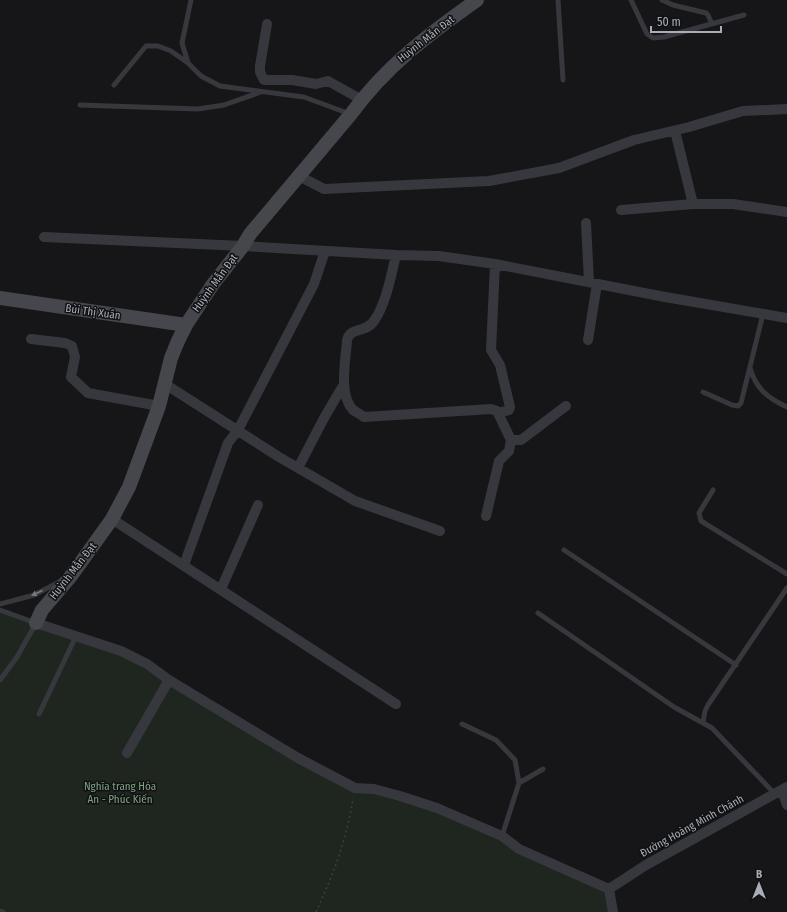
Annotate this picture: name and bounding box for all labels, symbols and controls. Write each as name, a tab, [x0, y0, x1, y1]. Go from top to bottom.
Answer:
scale bar	[651, 8, 721, 34]
street label: Huỳnh Mẫn Đạt	[395, 13, 457, 65]
text: 50 m	[657, 15, 681, 29]
street label: Huỳnh Mẫn Đạt	[190, 251, 241, 315]
street label: Bùi Thị Xuân	[65, 302, 121, 322]
street label: Huỳnh Mẫn Đạt	[47, 540, 99, 602]
one-way arrow	[31, 590, 42, 596]
park label: Nghĩa trang Hóa An - Phúc Kiến	[84, 780, 156, 806]
street label: Đường Hoàng Minh Chánh	[638, 792, 746, 860]
north arrow	[739, 864, 779, 904]
text: B	[756, 868, 762, 881]

